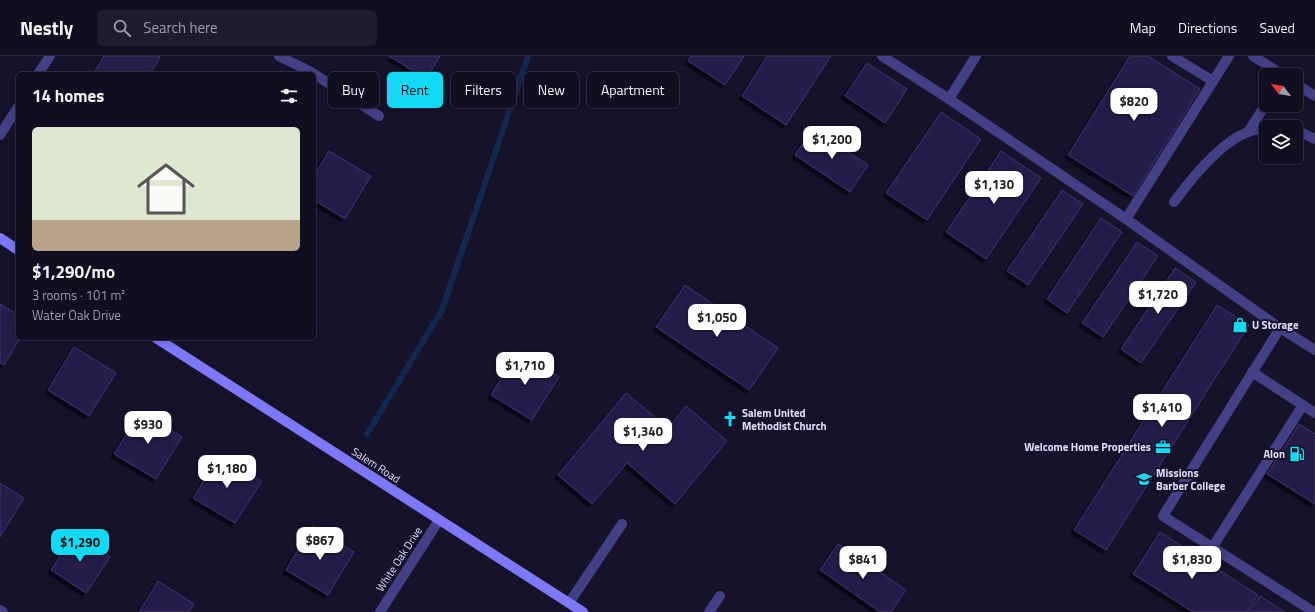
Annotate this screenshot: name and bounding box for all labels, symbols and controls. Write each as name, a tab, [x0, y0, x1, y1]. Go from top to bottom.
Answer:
search box	[97, 10, 377, 46]
text: Nestly	[20, 13, 73, 42]
text: Search here	[143, 16, 218, 39]
icon: search	[111, 17, 133, 39]
text: Map	[1130, 17, 1156, 38]
text: Directions	[1178, 17, 1237, 38]
text: Saved	[1259, 17, 1295, 38]
north arrow	[1259, 68, 1303, 112]
map controls	[1259, 68, 1303, 164]
chip: Buy	[328, 72, 379, 108]
chip: Rent	[387, 72, 443, 108]
chip: Filters	[451, 72, 516, 108]
chip: New	[524, 72, 579, 108]
chip: Apartment	[587, 72, 679, 108]
text: 14 homes	[32, 83, 104, 109]
icon: filters	[278, 85, 300, 107]
pin: $820	[1110, 88, 1158, 122]
text: $820	[1119, 91, 1149, 111]
button: layers	[1259, 120, 1303, 164]
pin: $1,200	[799, 126, 865, 160]
text: $1,200	[812, 129, 852, 149]
icon: home	[130, 153, 202, 225]
pin: $1,130	[961, 171, 1027, 205]
text: $1,130	[974, 174, 1014, 194]
text: $1,290/mo	[32, 259, 115, 285]
pin: $1,720	[1125, 281, 1191, 315]
text: $1,720	[1138, 284, 1178, 304]
text: 3 rooms · 101 m²	[32, 285, 125, 305]
pin: $1,050	[684, 304, 750, 338]
text: Water Oak Drive	[32, 305, 121, 325]
text: $1,050	[697, 307, 737, 327]
shop icon: U Storage	[1231, 316, 1249, 334]
place label: U Storage	[1252, 317, 1299, 333]
pin: $1,710	[492, 352, 558, 386]
text: $1,710	[505, 355, 545, 375]
pin: $1,410	[1129, 394, 1195, 428]
text: $1,410	[1142, 397, 1182, 417]
place label: Salem United Methodist Church	[742, 405, 827, 434]
church icon: Salem United Methodist Church	[721, 410, 739, 428]
pin: $930	[124, 411, 172, 445]
text: $930	[133, 414, 163, 434]
pin: $1,340	[610, 418, 676, 452]
text: $1,340	[623, 421, 663, 441]
office icon: Welcome Home Properties	[1154, 438, 1172, 456]
place label: Welcome Home Properties	[1024, 439, 1151, 455]
street label: Salem Road	[349, 443, 404, 487]
fuel station icon: Alon	[1288, 445, 1306, 463]
place label: Alon	[1263, 446, 1285, 462]
pin: $1,180	[194, 455, 260, 489]
text: $1,180	[207, 458, 247, 478]
place label: Missions Barber College	[1156, 465, 1226, 494]
school or university icon: Missions Barber College	[1135, 470, 1153, 488]
street label: White Oak Drive	[372, 523, 426, 595]
pin: $867	[296, 527, 344, 561]
pin: $1,290	[47, 529, 113, 563]
text: $867	[305, 530, 335, 550]
text: $1,290	[60, 532, 100, 552]
pin: $841	[839, 546, 887, 580]
pin: $1,830	[1159, 546, 1225, 580]
text: $841	[848, 549, 878, 569]
text: $1,830	[1172, 549, 1212, 569]

